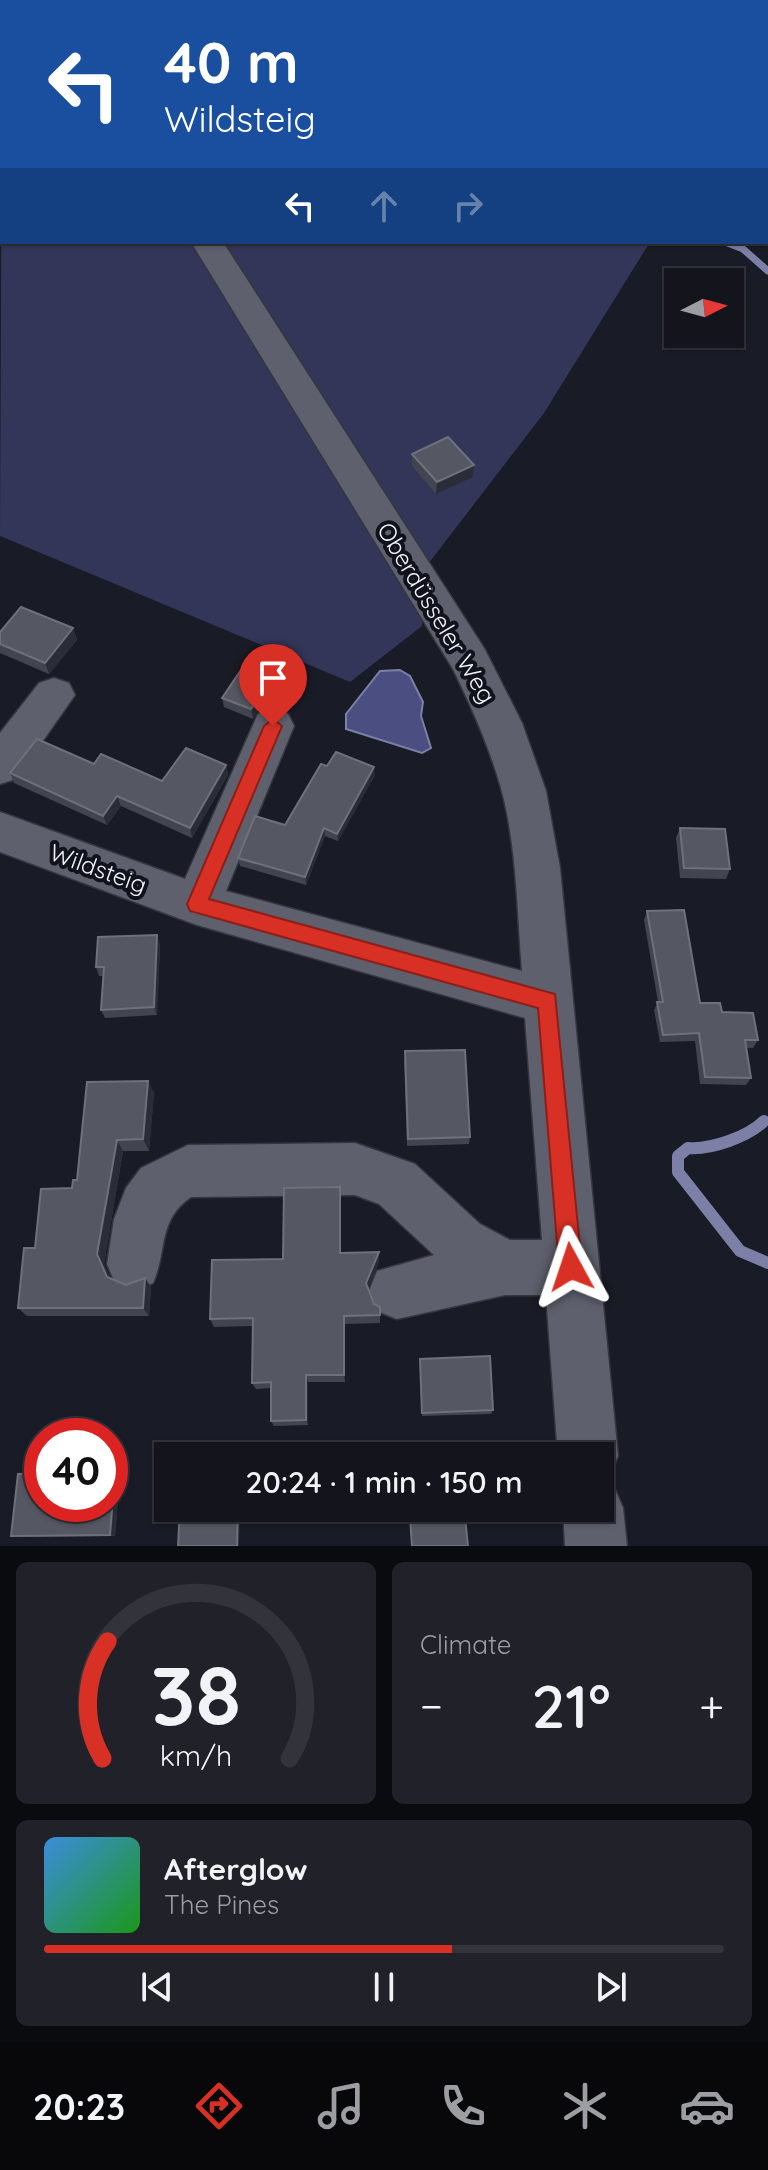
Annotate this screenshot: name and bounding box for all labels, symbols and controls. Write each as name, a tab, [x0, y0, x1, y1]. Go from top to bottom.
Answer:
text: 40 m	[164, 27, 299, 97]
icon: left	[32, 32, 136, 136]
text: Wildsteig	[164, 96, 316, 141]
icon: left	[278, 184, 322, 228]
icon: ahead	[362, 184, 406, 228]
icon: right	[446, 184, 490, 228]
north arrow	[664, 268, 744, 348]
map controls	[664, 268, 744, 348]
street label: Oberdüsseler Weg	[371, 517, 503, 708]
pin	[239, 644, 307, 726]
icon: arrive	[251, 656, 295, 700]
street label: Wildsteig	[46, 837, 151, 899]
position arrow	[529, 1225, 613, 1309]
speed limit sign: 40	[24, 1418, 128, 1522]
text: 20:24 · 1 min · 150 m	[245, 1463, 523, 1501]
text: Climate	[420, 1628, 511, 1661]
text: 38	[151, 1642, 241, 1746]
text: 21°	[531, 1668, 611, 1743]
text: −	[420, 1678, 443, 1733]
text: +	[699, 1678, 724, 1733]
text: km/h	[160, 1737, 232, 1773]
text: Afterglow	[164, 1850, 307, 1888]
text: The Pines	[164, 1888, 279, 1921]
icon: previous	[135, 1965, 179, 2009]
icon: pause	[362, 1965, 406, 2009]
icon: next	[589, 1965, 633, 2009]
icon: directions	[191, 2078, 247, 2134]
icon: music	[313, 2078, 369, 2134]
icon: phone	[435, 2078, 491, 2134]
icon: climate	[557, 2078, 613, 2134]
icon: car	[679, 2078, 735, 2134]
text: 20:23	[33, 2084, 125, 2129]

